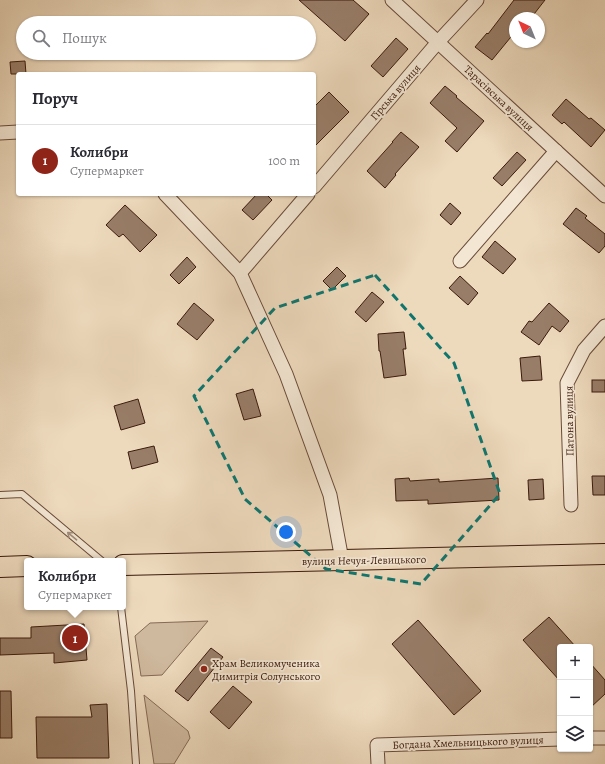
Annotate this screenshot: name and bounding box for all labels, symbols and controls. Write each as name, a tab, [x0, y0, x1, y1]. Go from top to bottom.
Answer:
north arrow	[509, 12, 545, 48]
search box	[16, 16, 316, 60]
icon: search	[30, 27, 52, 49]
text: Пошук	[62, 28, 107, 48]
street label: Гірська вулиця	[367, 61, 424, 124]
street label: Тарасівська вулиця	[461, 62, 537, 135]
text: Поруч	[32, 87, 78, 110]
text: Колибри	[70, 142, 128, 162]
text: 1	[43, 152, 47, 169]
text: 100 m	[268, 152, 300, 169]
text: Супермаркет	[70, 162, 144, 179]
street label: Патона вулиця	[561, 386, 578, 456]
your location	[276, 522, 296, 542]
one-way arrow	[67, 532, 77, 541]
street label: вулиця Нечуя-Левицького	[302, 552, 427, 569]
popup	[24, 558, 126, 610]
text: Колибри	[38, 566, 96, 586]
text: Супермаркет	[38, 586, 112, 603]
pin: 1	[62, 623, 88, 653]
map controls	[557, 644, 593, 752]
button: +	[557, 644, 593, 680]
place label: Храм Великомученика Димитрія Солунського	[212, 656, 321, 684]
marker: Храм Великомученика Димитрія Солунського	[199, 664, 209, 674]
button: −	[557, 680, 593, 716]
button: layers	[557, 716, 593, 752]
street label: Богдана Хмельницького вулиця	[392, 732, 544, 753]

